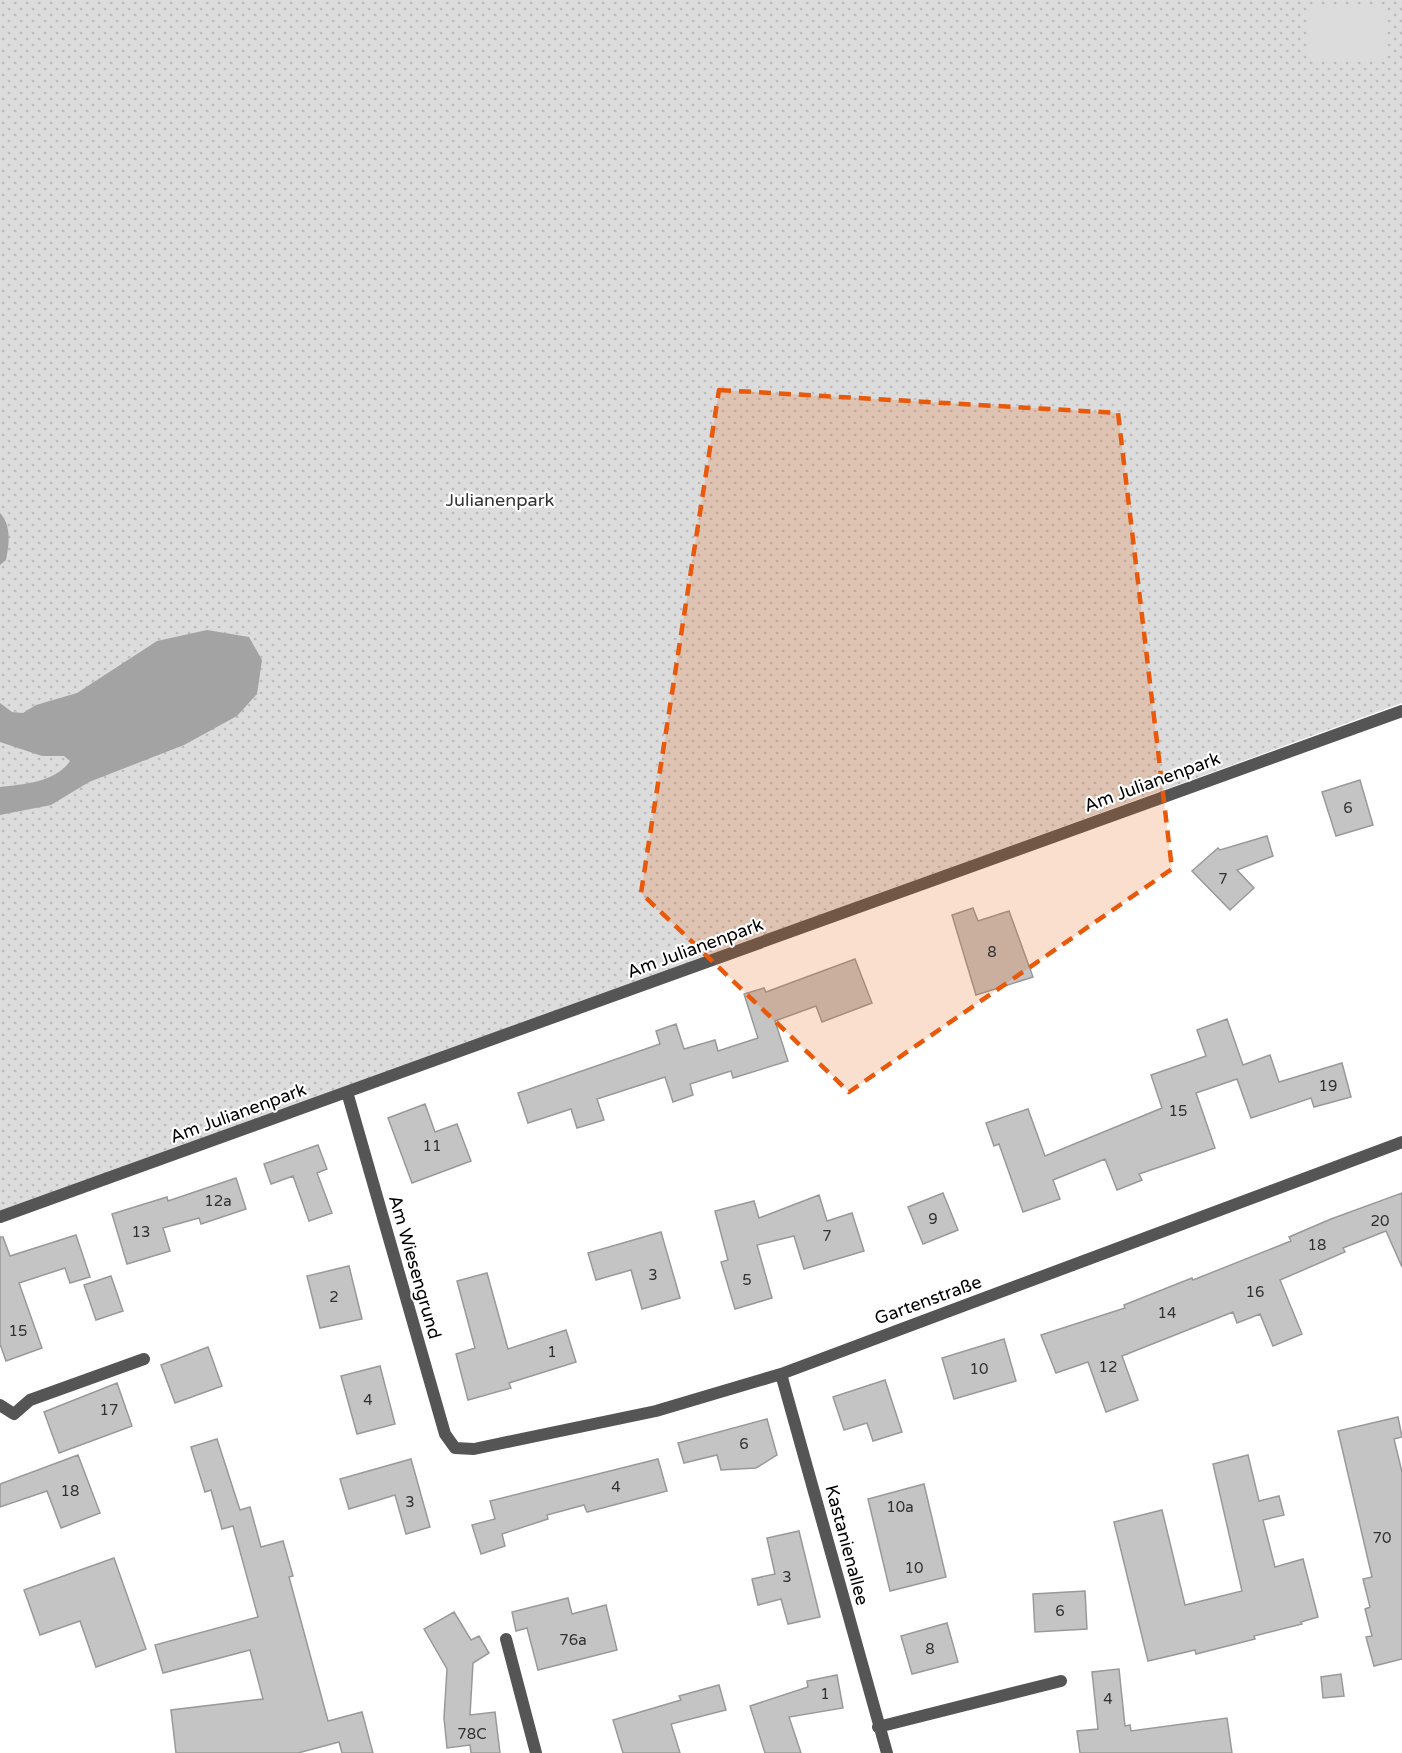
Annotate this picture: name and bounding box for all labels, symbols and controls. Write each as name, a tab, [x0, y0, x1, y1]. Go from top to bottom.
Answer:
park label: Julianenpark	[446, 489, 555, 511]
street label: Am Julianenpark	[1081, 747, 1223, 817]
house number: 6	[1343, 799, 1353, 817]
house number: 7	[1218, 870, 1228, 888]
street label: Am Julianenpark	[624, 913, 766, 983]
house number: 8	[987, 943, 997, 961]
house number: 19	[1319, 1077, 1337, 1095]
street label: Am Julianenpark	[167, 1078, 309, 1148]
house number: 15	[1169, 1102, 1187, 1120]
house number: 11	[423, 1137, 441, 1155]
house number: 12a	[204, 1192, 232, 1210]
street label: Am Wiesengrund	[384, 1193, 446, 1341]
house number: 9	[928, 1210, 938, 1228]
house number: 20	[1371, 1212, 1389, 1230]
house number: 13	[132, 1223, 150, 1241]
house number: 7	[822, 1227, 832, 1245]
house number: 18	[1308, 1236, 1326, 1254]
house number: 3	[648, 1266, 658, 1284]
street label: Gartenstraße	[872, 1270, 984, 1330]
house number: 5	[742, 1271, 752, 1289]
house number: 16	[1246, 1283, 1264, 1301]
house number: 2	[329, 1288, 339, 1306]
house number: 14	[1158, 1304, 1176, 1322]
house number: 15	[9, 1322, 27, 1340]
house number: 1	[547, 1343, 557, 1361]
house number: 12	[1099, 1358, 1117, 1376]
house number: 10	[970, 1360, 988, 1378]
house number: 4	[363, 1391, 373, 1409]
house number: 17	[100, 1401, 118, 1419]
house number: 6	[739, 1435, 749, 1453]
house number: 4	[611, 1478, 621, 1496]
house number: 18	[61, 1482, 79, 1500]
street label: Kastanienallee	[820, 1482, 874, 1608]
house number: 3	[405, 1493, 415, 1511]
house number: 10a	[886, 1498, 914, 1516]
house number: 70	[1373, 1529, 1391, 1547]
house number: 10	[905, 1559, 923, 1577]
house number: 3	[782, 1568, 792, 1586]
house number: 6	[1055, 1602, 1065, 1620]
house number: 76a	[559, 1631, 587, 1649]
house number: 8	[925, 1640, 935, 1658]
house number: 1	[820, 1685, 830, 1703]
house number: 4	[1103, 1690, 1113, 1708]
house number: 78C	[457, 1725, 487, 1743]

